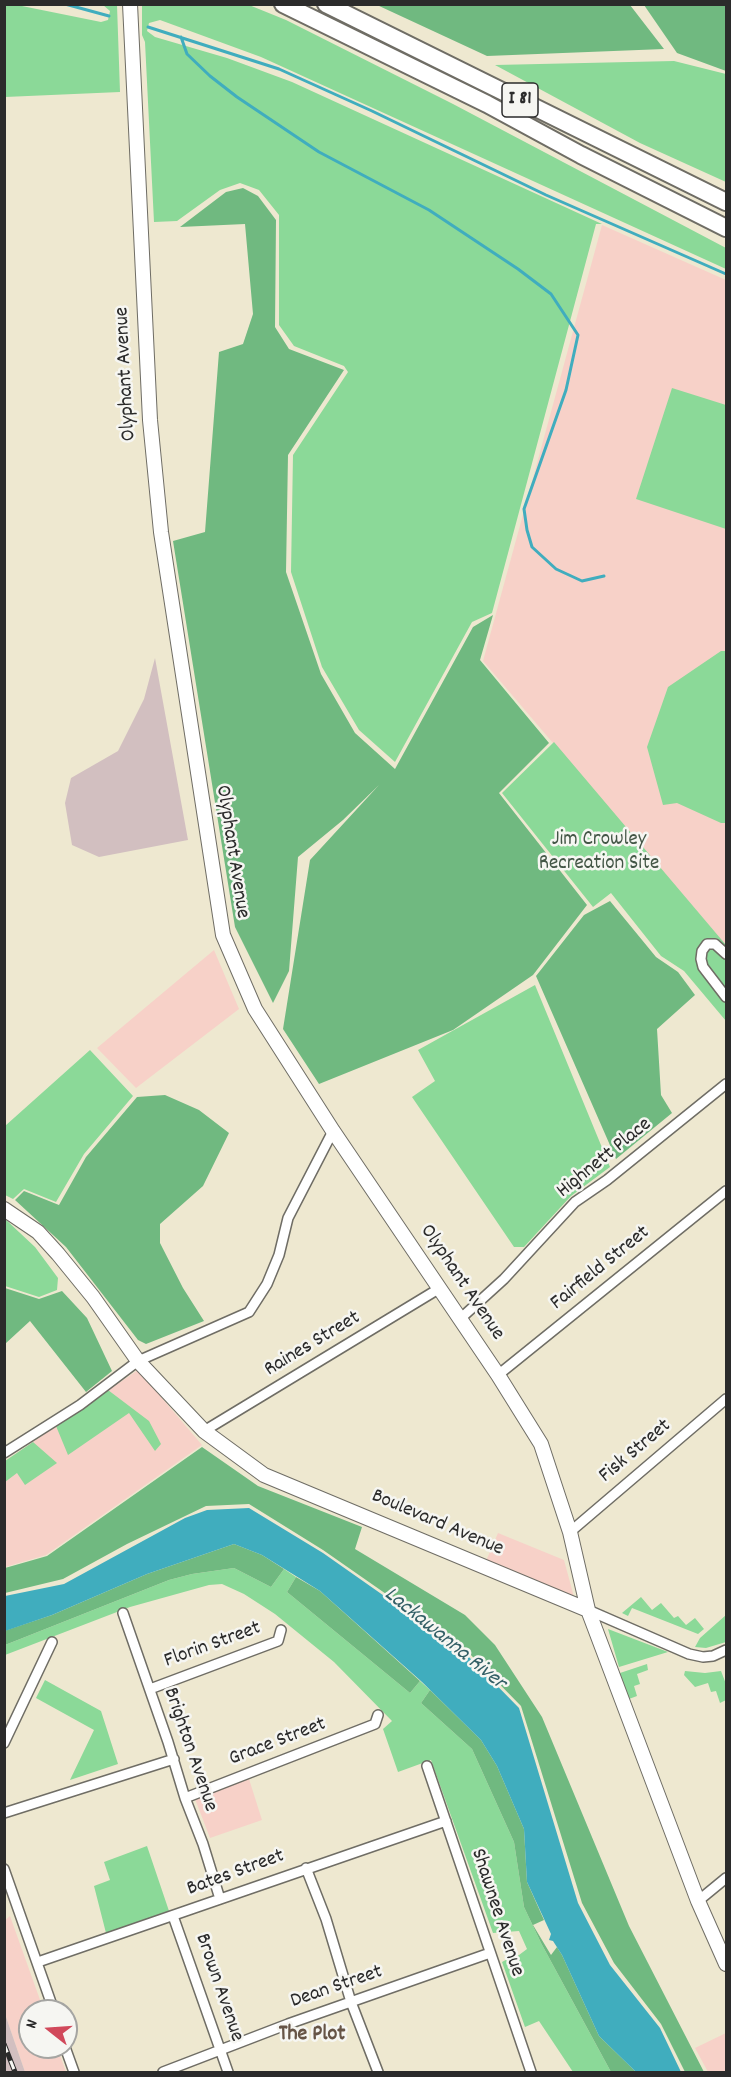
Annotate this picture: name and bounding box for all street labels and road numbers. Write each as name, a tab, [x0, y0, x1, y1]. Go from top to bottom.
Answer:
road number: I 81	[502, 83, 538, 117]
street label: Olyphant Avenue	[111, 306, 143, 442]
street label: Olyphant Avenue	[208, 784, 254, 920]
street label: Highnett Place	[552, 1113, 658, 1205]
street label: Olyphant Avenue	[413, 1220, 509, 1346]
street label: Fairfield Street	[546, 1221, 656, 1317]
street label: Raines Street	[260, 1307, 366, 1383]
street label: Fisk Street	[595, 1415, 677, 1489]
street label: Boulevard Avenue	[367, 1485, 507, 1563]
street label: Florin Street	[161, 1617, 265, 1675]
street label: Brighton Avenue	[156, 1685, 222, 1815]
street label: Grace Street	[226, 1713, 330, 1773]
street label: Bates Street	[184, 1845, 288, 1903]
street label: Shawnee Avenue	[464, 1846, 528, 1980]
street label: Brown Avenue	[188, 1931, 248, 2045]
street label: Dean Street	[288, 1961, 386, 2015]

